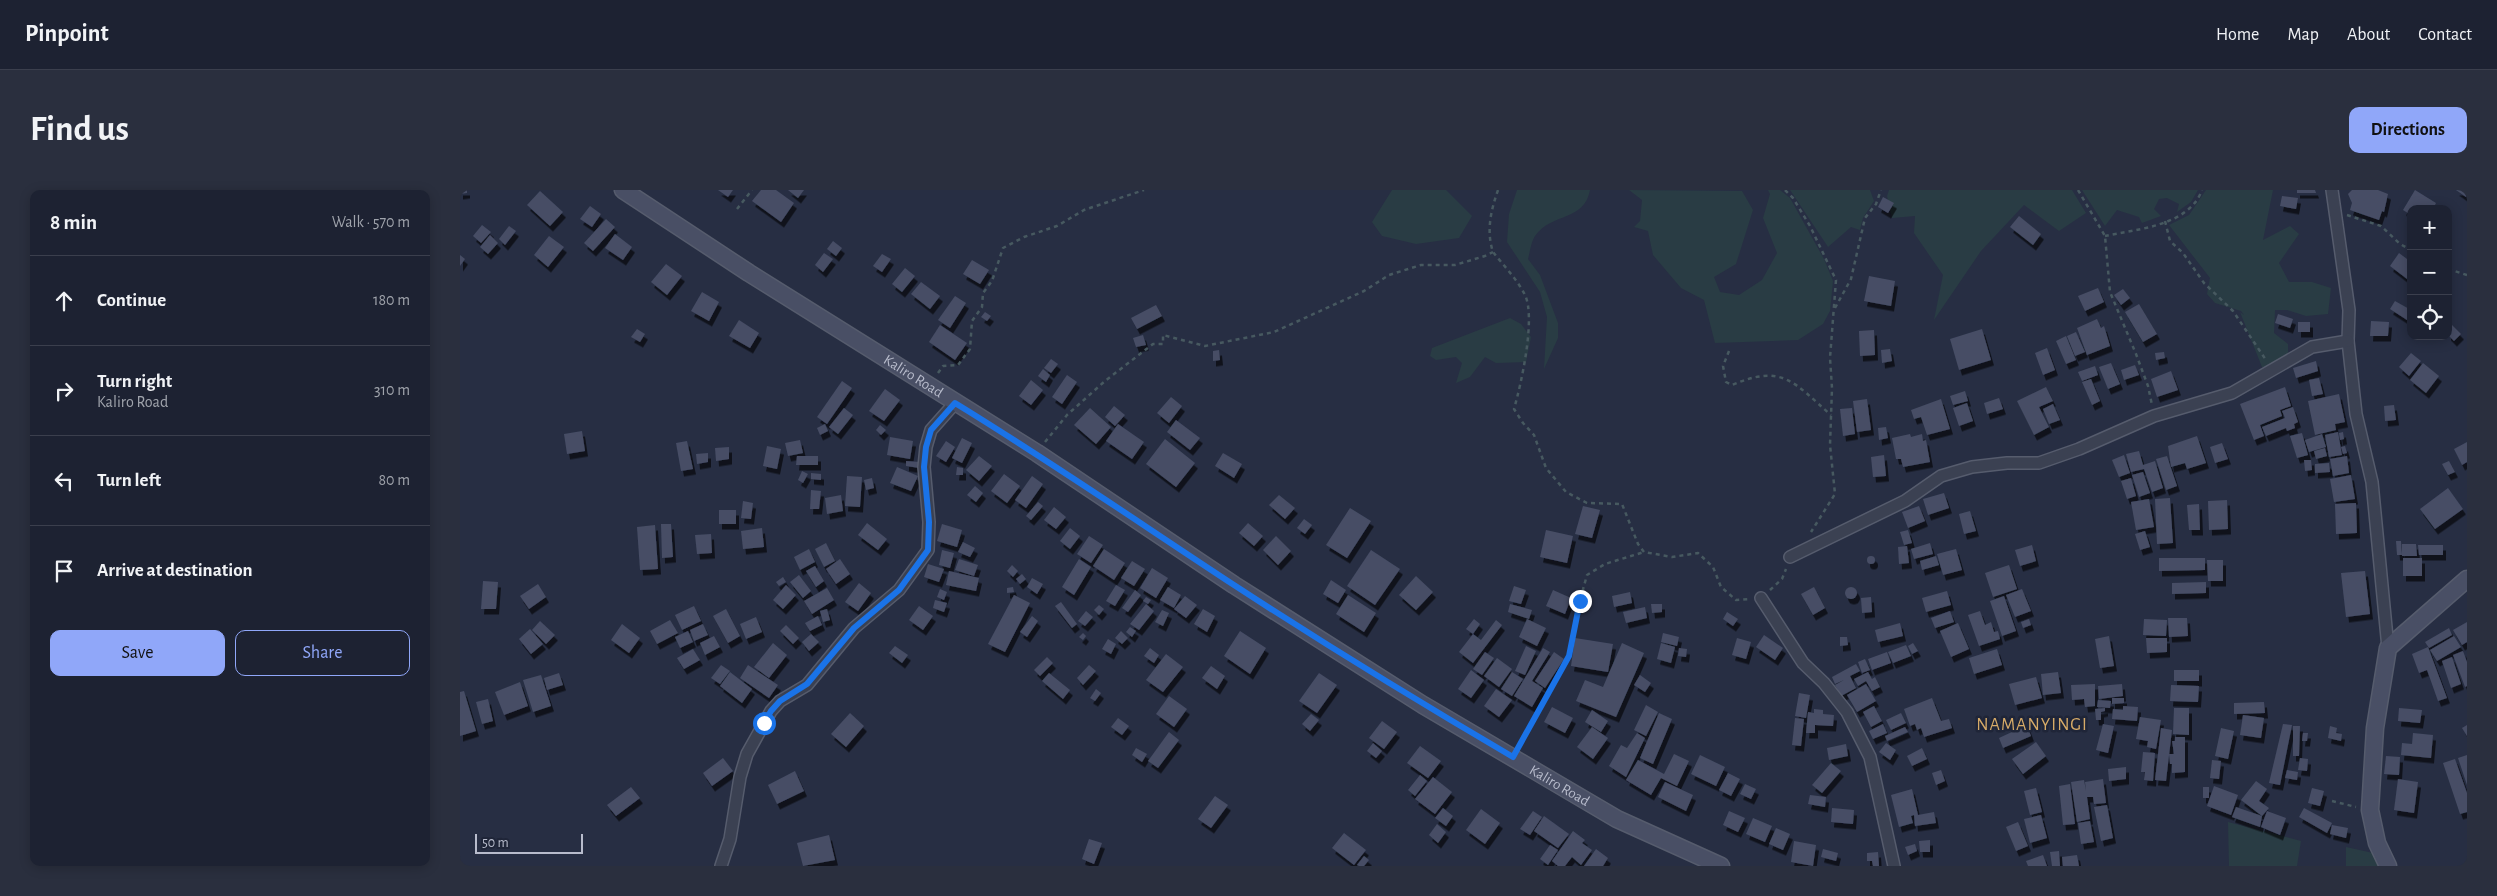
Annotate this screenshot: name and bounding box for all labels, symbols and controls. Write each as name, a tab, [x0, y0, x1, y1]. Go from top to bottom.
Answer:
text: Pinpoint	[25, 22, 109, 46]
text: Home	[2216, 26, 2259, 44]
text: Map	[2287, 26, 2319, 44]
text: About	[2347, 26, 2390, 44]
text: Contact	[2418, 26, 2472, 44]
button: Directions	[2349, 107, 2467, 153]
text: Find us	[30, 112, 129, 147]
map controls	[2407, 205, 2452, 340]
button: +	[2407, 205, 2452, 250]
text: 8 min	[50, 212, 97, 233]
text: Walk · 570 m	[332, 214, 410, 230]
button: −	[2407, 250, 2452, 295]
icon: ahead	[50, 287, 78, 315]
text: Continue	[97, 291, 166, 310]
text: 180 m	[373, 292, 410, 308]
button: locate	[2407, 295, 2452, 340]
street label: Kaliro Road	[881, 352, 946, 400]
text: Turn right	[97, 372, 172, 391]
icon: right	[50, 377, 78, 405]
text: 310 m	[374, 382, 410, 398]
text: Kaliro Road	[97, 394, 168, 410]
icon: left	[50, 467, 78, 495]
text: Turn left	[97, 471, 161, 490]
text: 80 m	[379, 472, 410, 488]
icon: arrive	[50, 557, 78, 585]
text: Arrive at destination	[97, 561, 253, 580]
route end	[1569, 590, 1592, 613]
button: Save	[50, 630, 225, 676]
button: Share	[235, 630, 410, 676]
route start	[753, 712, 776, 735]
district label: NAMANYINGI	[1976, 716, 2088, 734]
street label: Kaliro Road	[1527, 762, 1592, 809]
scale bar	[475, 831, 582, 854]
text: 50 m	[482, 836, 509, 850]

